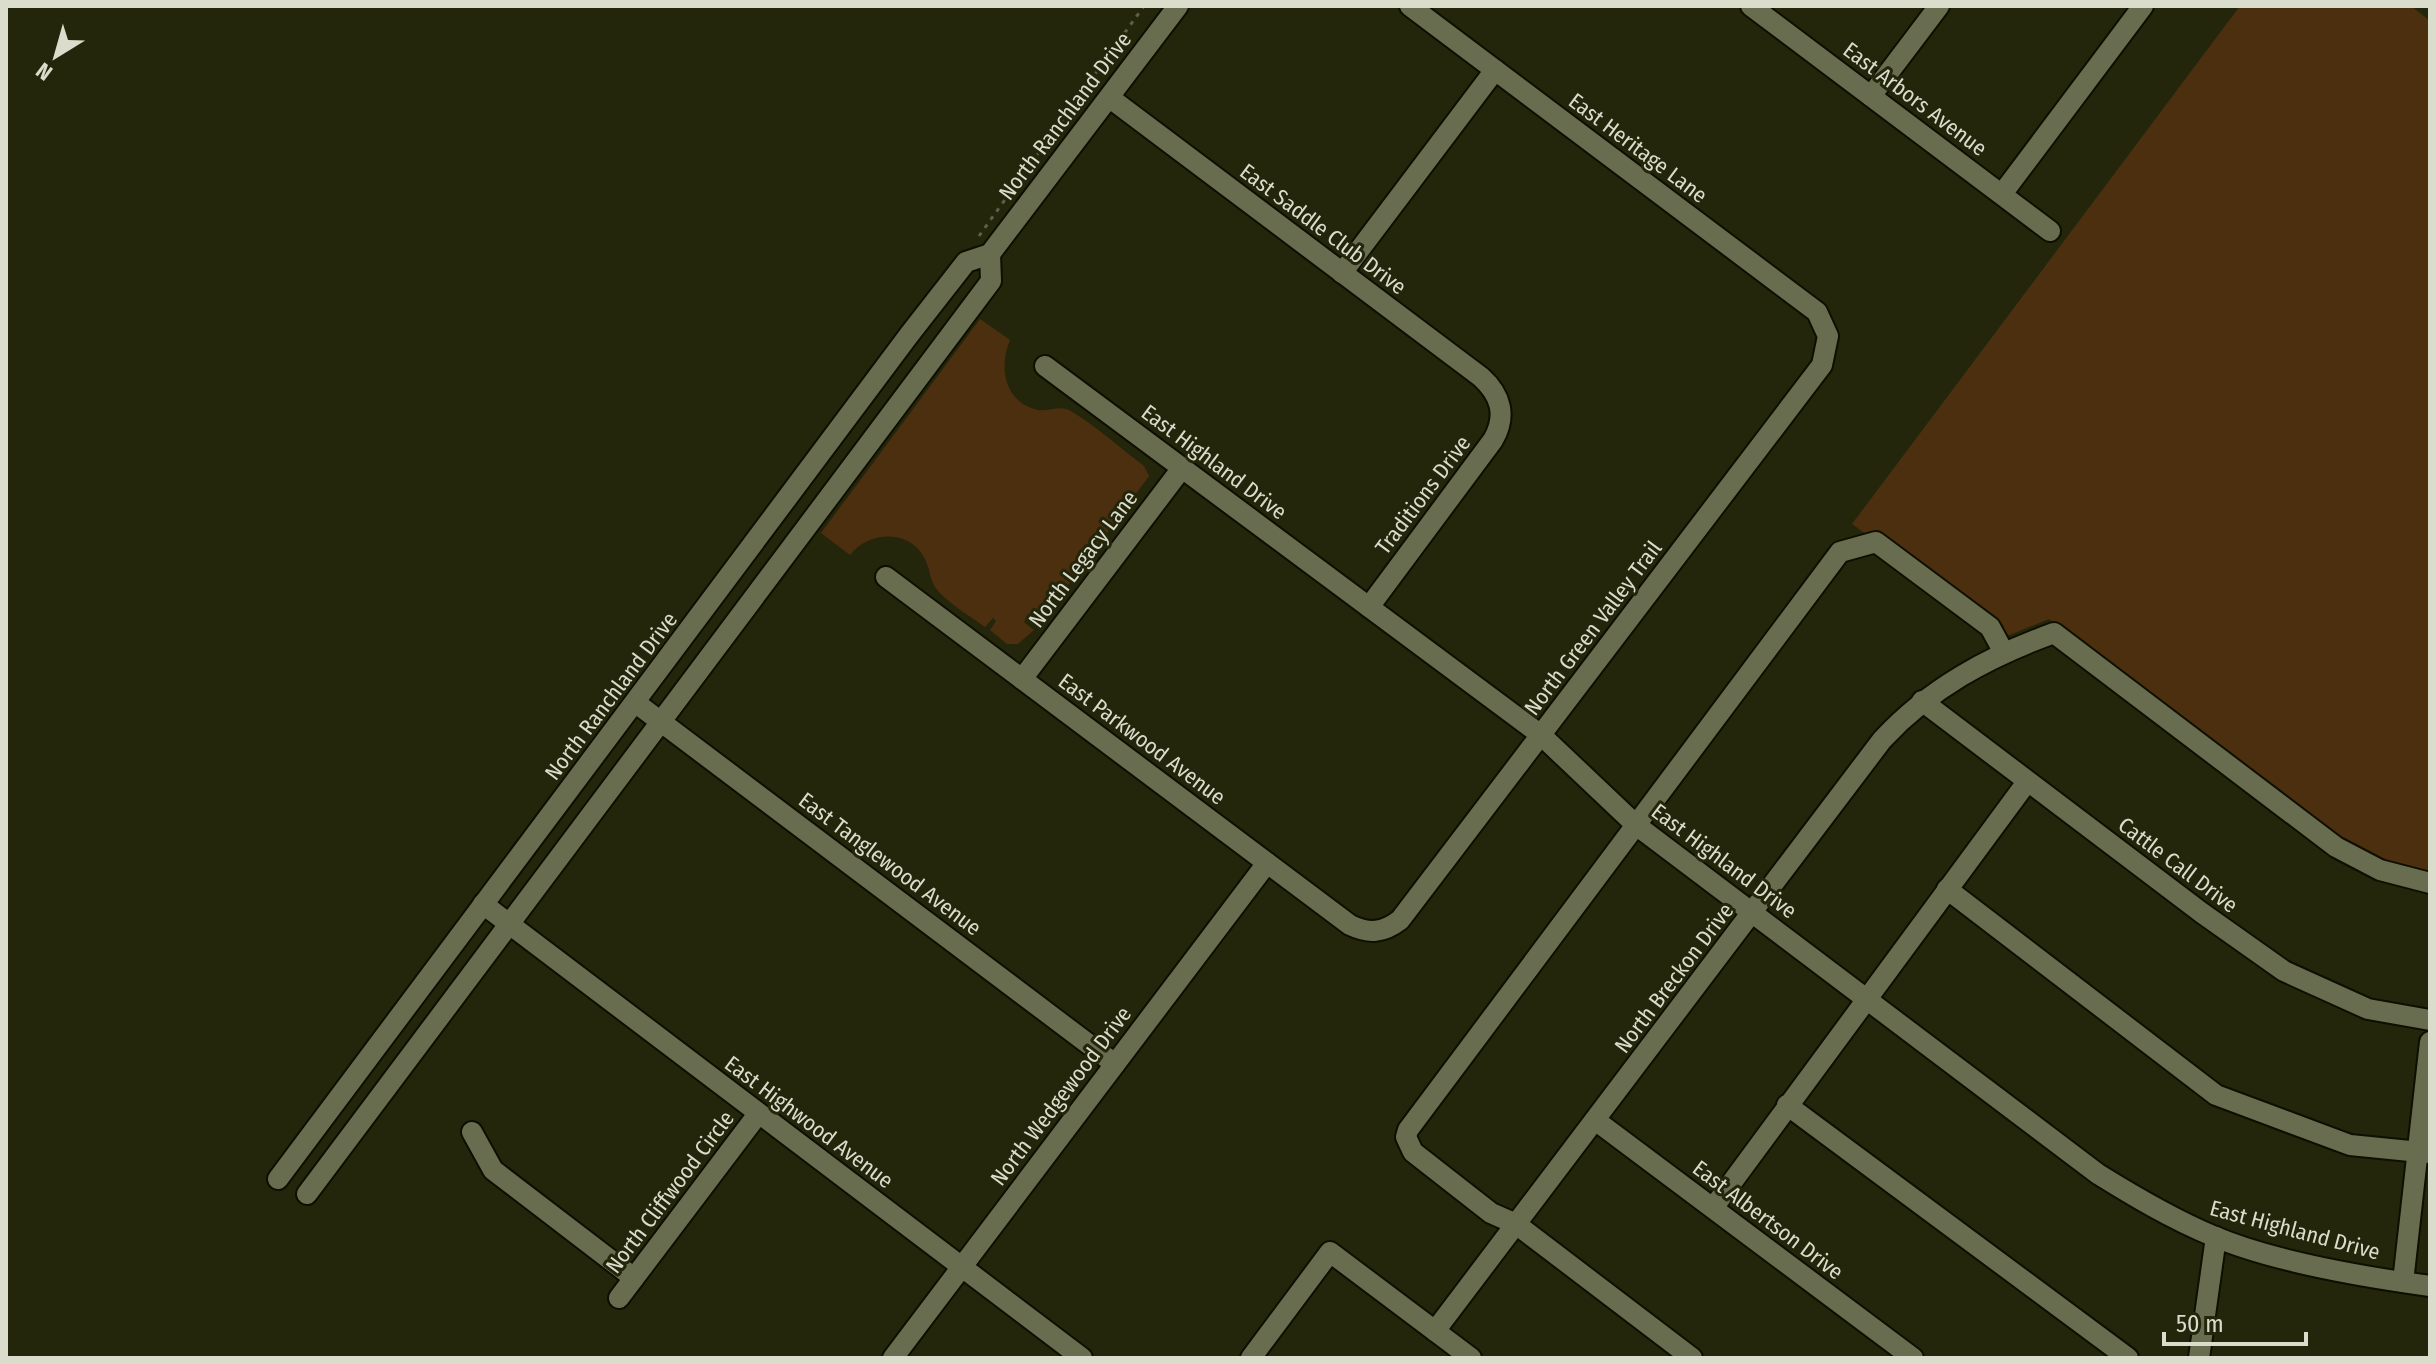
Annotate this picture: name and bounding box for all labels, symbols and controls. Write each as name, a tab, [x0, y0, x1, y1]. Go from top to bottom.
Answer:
north arrow	[16, 16, 96, 96]
street label: North Ranchland Drive	[993, 27, 1137, 205]
street label: East Arbors Avenue	[1838, 36, 1992, 162]
text: N	[31, 57, 58, 86]
street label: East Heritage Lane	[1563, 87, 1713, 209]
street label: East Saddle Club Drive	[1235, 158, 1411, 300]
street label: East Highland Drive	[1136, 399, 1292, 525]
street label: Traditions Drive	[1370, 430, 1476, 560]
street label: North Legacy Lane	[1023, 485, 1143, 633]
street label: North Green Valley Trail	[1519, 535, 1668, 721]
street label: North Ranchland Drive	[539, 607, 683, 785]
street label: East Parkwood Avenue	[1053, 667, 1231, 811]
street label: East Tanglewood Avenue	[793, 787, 987, 941]
street label: East Highland Drive	[1646, 798, 1802, 924]
street label: Cattle Call Drive	[2113, 811, 2243, 919]
street label: North Breckon Drive	[1609, 898, 1739, 1058]
street label: North Wedgewood Drive	[985, 1001, 1137, 1191]
street label: East Highwood Avenue	[719, 1050, 899, 1194]
street label: North Cliffwood Circle	[600, 1105, 740, 1279]
street label: East Albertson Drive	[1687, 1155, 1849, 1285]
street label: East Highland Drive	[2207, 1194, 2383, 1266]
scale bar	[2164, 1296, 2306, 1346]
text: 50 m	[2176, 1310, 2224, 1338]

